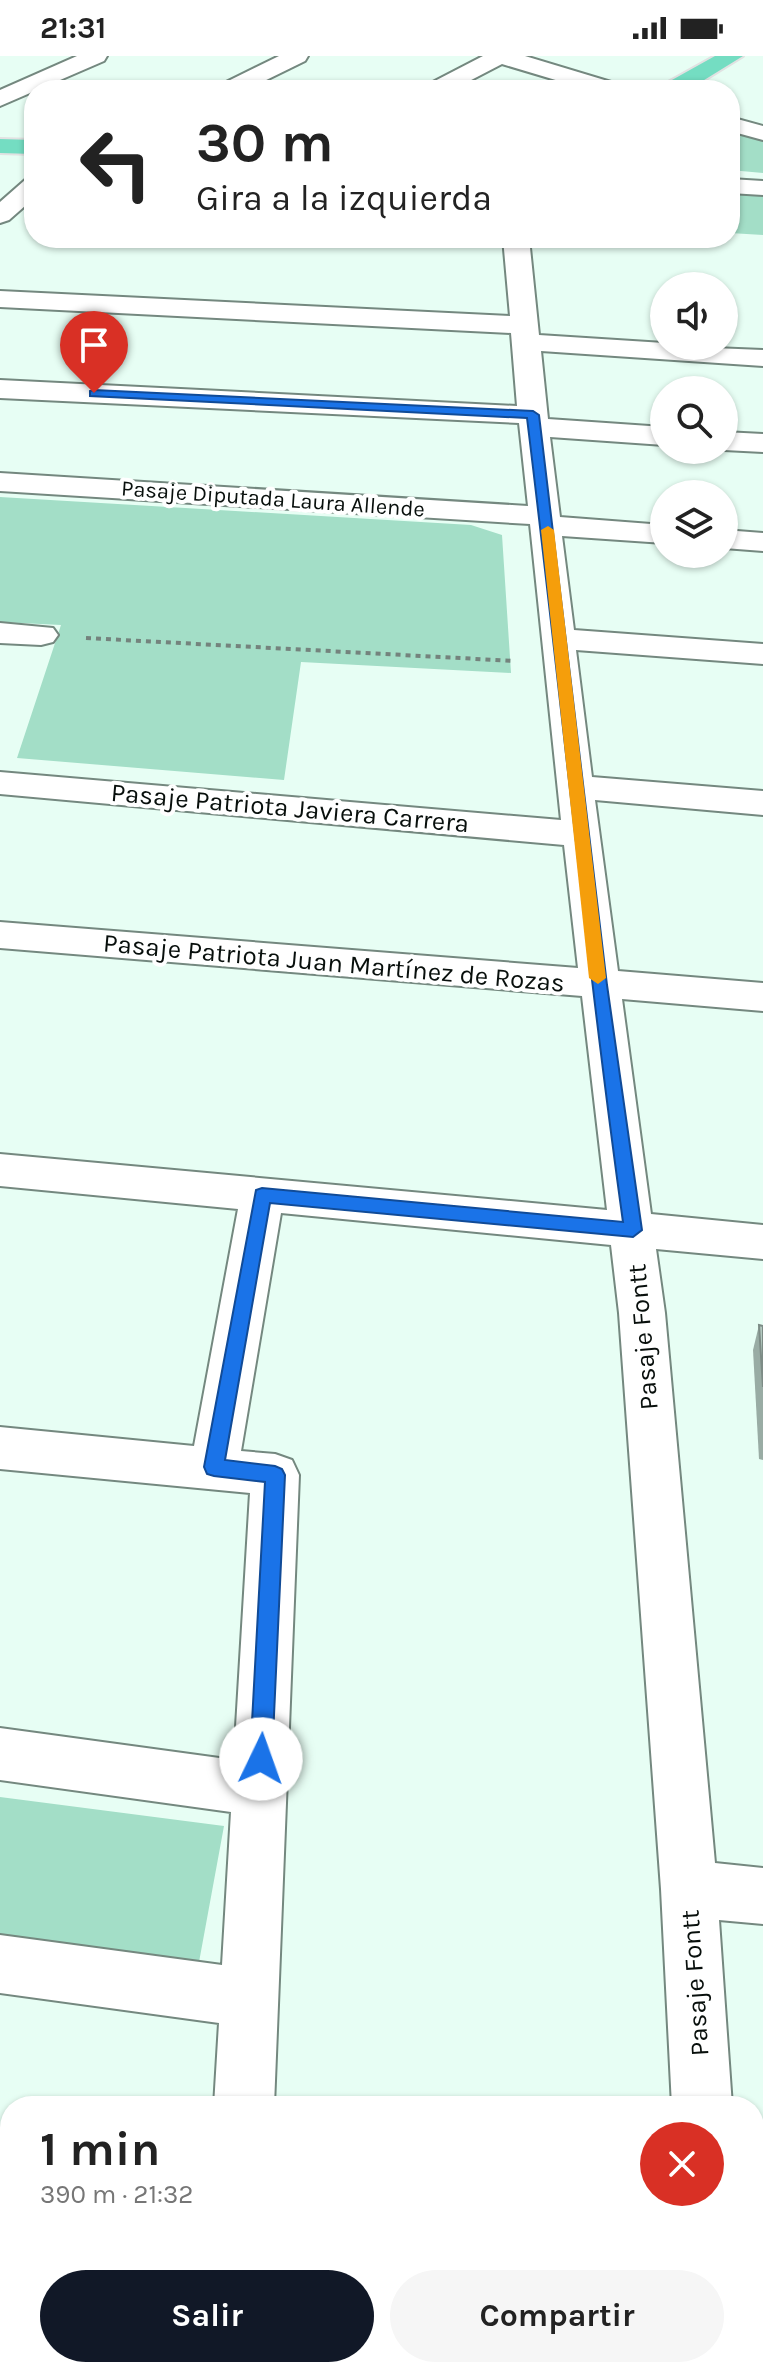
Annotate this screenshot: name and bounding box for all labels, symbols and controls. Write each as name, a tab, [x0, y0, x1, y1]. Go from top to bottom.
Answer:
text: 21:31	[40, 10, 106, 46]
text: 30 m	[196, 110, 334, 175]
icon: left	[64, 112, 168, 216]
text: Gira a la izquierda	[196, 177, 492, 219]
map controls	[650, 272, 738, 568]
button: sound	[650, 272, 738, 360]
pin	[60, 311, 128, 393]
icon: arrive	[72, 323, 116, 367]
button: search	[650, 376, 738, 464]
street label: Pasaje Diputada Laura Allende	[120, 475, 426, 523]
button: layers	[650, 480, 738, 568]
street label: Pasaje Patriota Javiera Carrera	[110, 777, 470, 839]
street label: Pasaje Patriota Juan Martínez de Rozas	[102, 927, 566, 999]
street label: Pasaje Fontt	[621, 1262, 665, 1411]
position arrow	[219, 1717, 303, 1801]
street label: Pasaje Fontt	[674, 1909, 716, 2057]
text: 1 min	[40, 2121, 160, 2177]
button: close	[640, 2122, 724, 2206]
text: 390 m · 21:32	[40, 2179, 193, 2210]
button: Salir	[40, 2270, 374, 2362]
button: Compartir	[390, 2270, 724, 2362]

